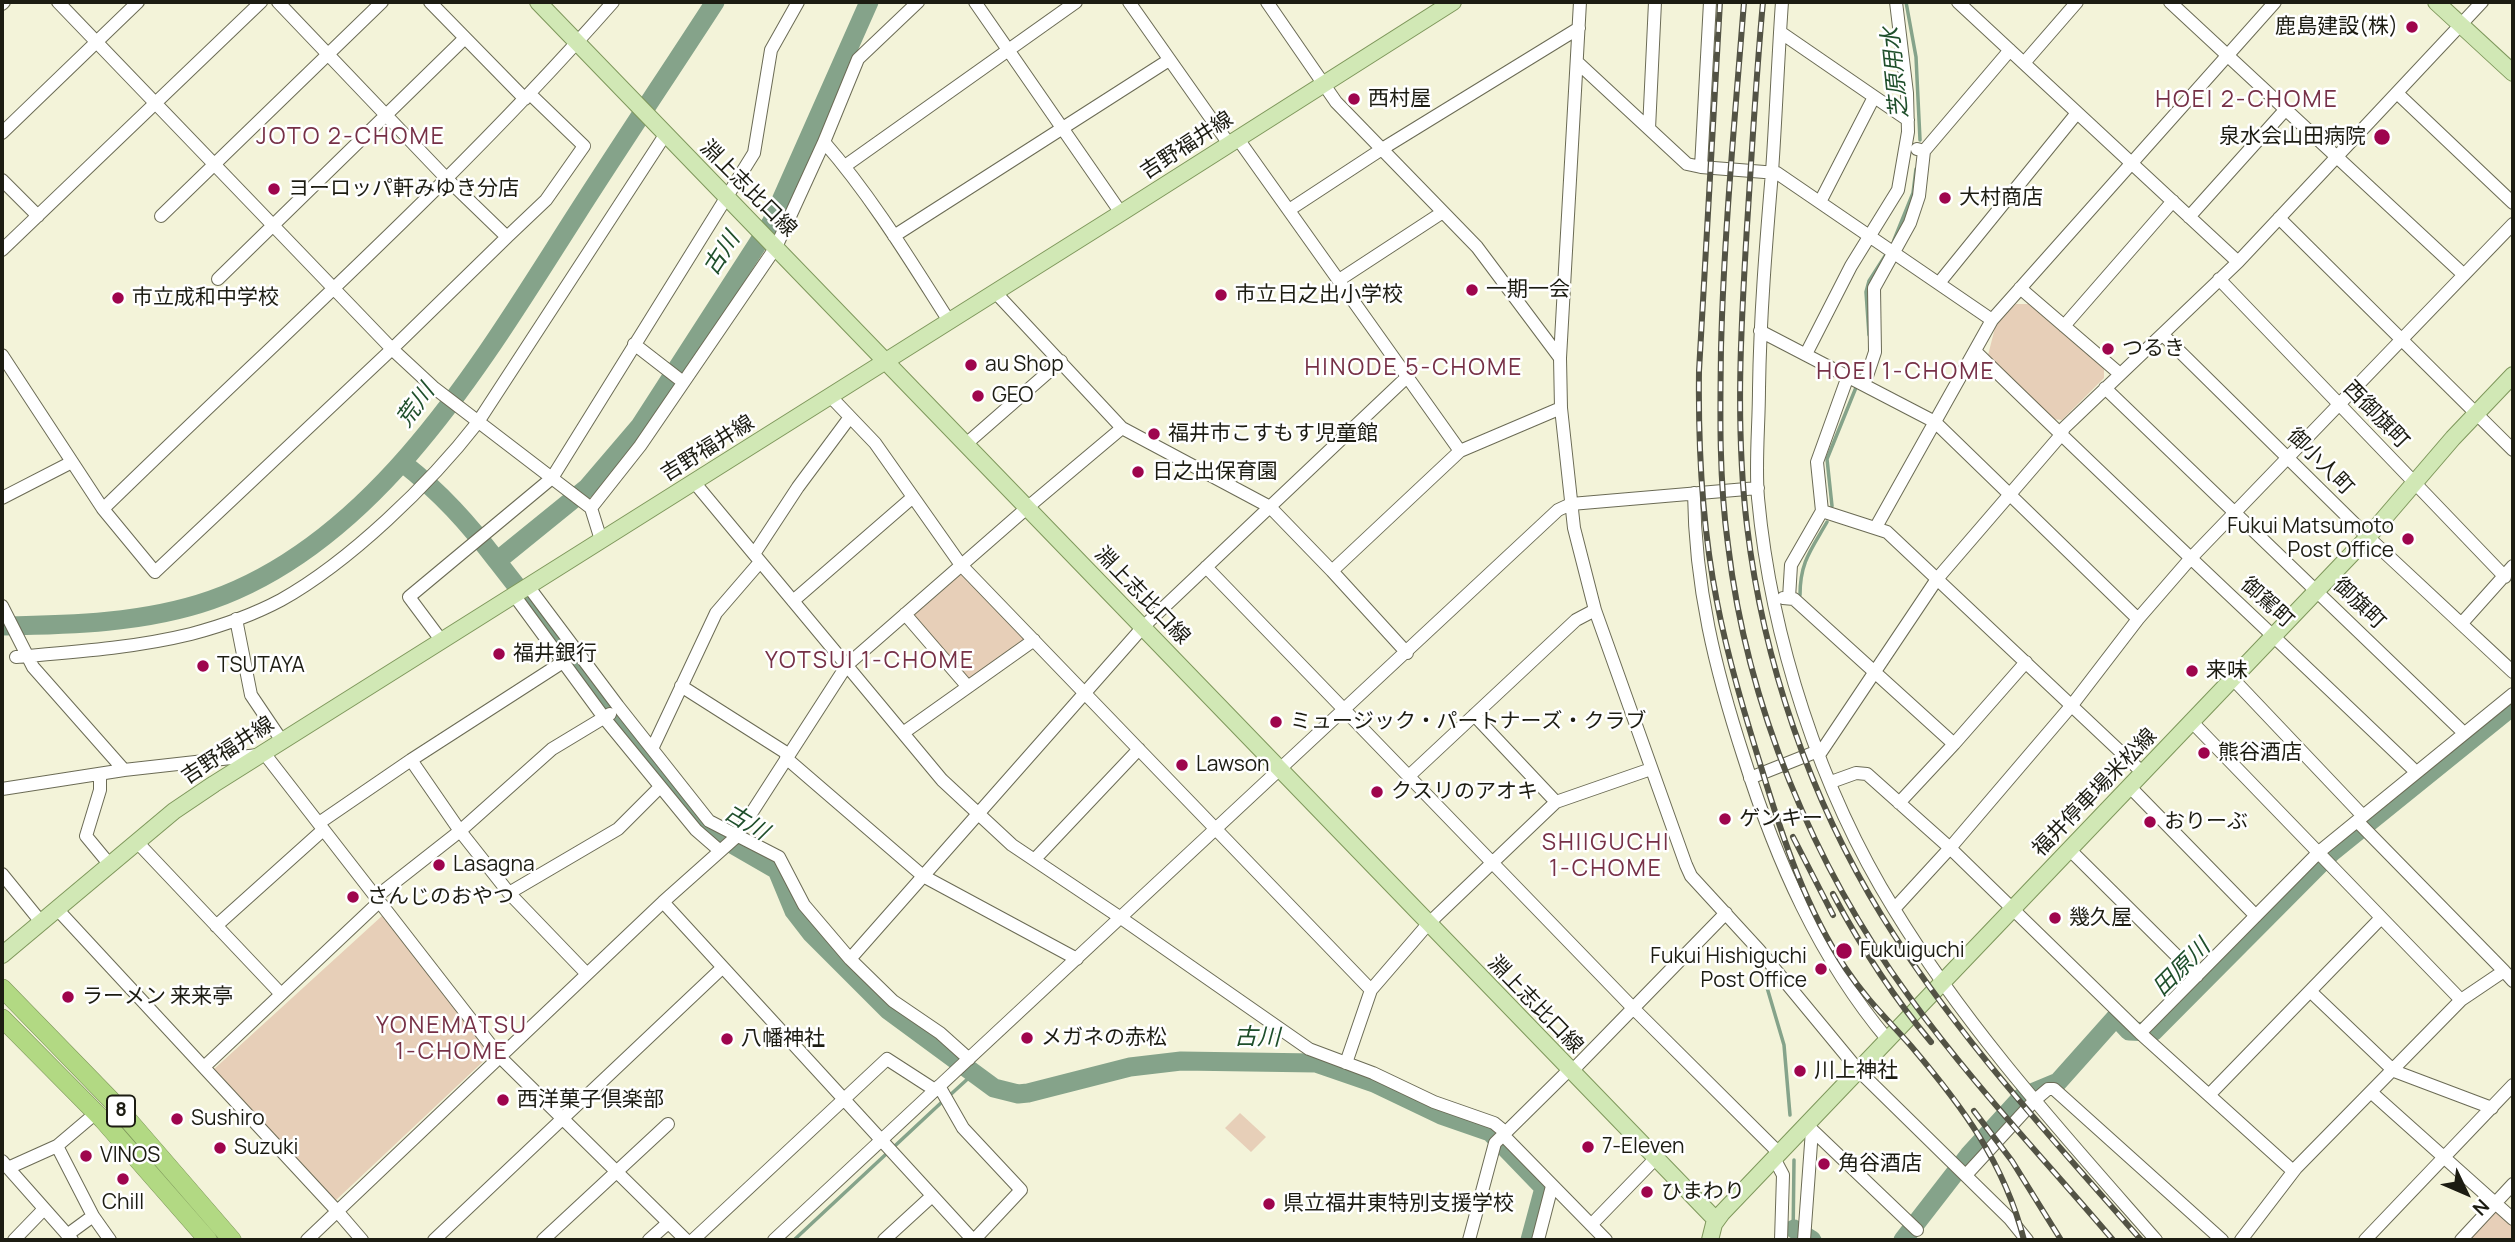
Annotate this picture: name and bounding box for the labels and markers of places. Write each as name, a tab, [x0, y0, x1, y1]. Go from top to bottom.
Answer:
place label: 鹿島建設(株)	[2275, 14, 2398, 40]
marker: 鹿島建設(株)	[2404, 19, 2420, 35]
place label: 西村屋	[1368, 86, 1431, 112]
marker: 西村屋	[1346, 91, 1362, 107]
place label: 泉水会山田病院	[2219, 124, 2366, 150]
marker: 泉水会山田病院	[2372, 127, 2392, 147]
place label: ヨーロッパ軒みゆき分店	[288, 176, 519, 202]
marker: ヨーロッパ軒みゆき分店	[266, 181, 282, 197]
place label: 大村商店	[1959, 185, 2043, 211]
marker: 大村商店	[1937, 190, 1953, 206]
place label: 一期一会	[1486, 277, 1570, 303]
place label: 市立日之出小学校	[1235, 282, 1403, 308]
marker: 一期一会	[1464, 282, 1480, 298]
place label: 市立成和中学校	[132, 285, 279, 311]
marker: 市立日之出小学校	[1213, 287, 1229, 303]
marker: 市立成和中学校	[110, 290, 126, 306]
place label: つるき	[2122, 336, 2185, 362]
marker: つるき	[2100, 341, 2116, 357]
place label: au Shop	[985, 352, 1064, 378]
marker: au Shop	[963, 357, 979, 373]
place label: GEO	[992, 383, 1033, 409]
marker: GEO	[970, 388, 986, 404]
place label: 福井市こすもす児童館	[1168, 421, 1378, 447]
marker: 福井市こすもす児童館	[1146, 426, 1162, 442]
place label: 日之出保育園	[1152, 459, 1278, 485]
marker: 日之出保育園	[1130, 464, 1146, 480]
place label: Fukui Matsumoto Post Office	[2227, 514, 2394, 564]
marker: Fukui Matsumoto Post Office	[2400, 531, 2416, 547]
place label: 福井銀行	[513, 641, 597, 667]
marker: 福井銀行	[491, 646, 507, 662]
place label: TSUTAYA	[217, 653, 305, 679]
marker: TSUTAYA	[195, 658, 211, 674]
place label: 来味	[2206, 658, 2248, 684]
marker: 来味	[2184, 663, 2200, 679]
place label: ミュージック・パートナーズ・クラブ	[1290, 709, 1647, 735]
marker: ミュージック・パートナーズ・クラブ	[1268, 714, 1284, 730]
place label: 熊谷酒店	[2218, 740, 2302, 766]
marker: 熊谷酒店	[2196, 745, 2212, 761]
place label: Lawson	[1196, 752, 1270, 778]
marker: Lawson	[1174, 757, 1190, 773]
place label: クスリのアオキ	[1391, 779, 1538, 805]
marker: クスリのアオキ	[1369, 784, 1385, 800]
place label: ゲンキー	[1739, 806, 1823, 832]
place label: おりーぶ	[2164, 809, 2248, 835]
marker: ゲンキー	[1717, 811, 1733, 827]
marker: おりーぶ	[2142, 814, 2158, 830]
place label: Lasagna	[453, 852, 535, 878]
marker: Lasagna	[431, 857, 447, 873]
place label: さんじのおやつ	[367, 884, 514, 910]
marker: さんじのおやつ	[345, 889, 361, 905]
place label: 幾久屋	[2069, 905, 2132, 931]
marker: 幾久屋	[2047, 910, 2063, 926]
place label: Fukuiguchi	[1860, 938, 1965, 964]
marker: Fukuiguchi	[1834, 941, 1854, 961]
place label: Fukui Hishiguchi Post Office	[1650, 944, 1807, 994]
marker: Fukui Hishiguchi Post Office	[1813, 961, 1829, 977]
place label: ラーメン 来来亭	[82, 984, 233, 1010]
marker: ラーメン 来来亭	[60, 989, 76, 1005]
place label: メガネの赤松	[1041, 1025, 1167, 1051]
place label: 八幡神社	[741, 1026, 825, 1052]
marker: メガネの赤松	[1019, 1030, 1035, 1046]
marker: 八幡神社	[719, 1031, 735, 1047]
place label: 川上神社	[1814, 1058, 1898, 1084]
marker: 川上神社	[1792, 1063, 1808, 1079]
place label: 西洋菓子倶楽部	[517, 1087, 664, 1113]
marker: 西洋菓子倶楽部	[495, 1092, 511, 1108]
place label: Sushiro	[191, 1106, 265, 1132]
marker: Sushiro	[169, 1111, 185, 1127]
place label: 7-Eleven	[1602, 1134, 1684, 1160]
place label: Suzuki	[234, 1135, 298, 1161]
marker: 7-Eleven	[1580, 1139, 1596, 1155]
marker: Suzuki	[212, 1140, 228, 1156]
place label: VINOS	[100, 1143, 160, 1169]
marker: VINOS	[78, 1148, 94, 1164]
place label: 角谷酒店	[1838, 1151, 1922, 1177]
marker: 角谷酒店	[1816, 1156, 1832, 1172]
marker: Chill	[115, 1171, 131, 1187]
place label: ひまわり	[1661, 1179, 1745, 1205]
marker: ひまわり	[1639, 1184, 1655, 1200]
place label: Chill	[102, 1190, 144, 1216]
place label: 県立福井東特別支援学校	[1283, 1191, 1514, 1217]
marker: 県立福井東特別支援学校	[1261, 1196, 1277, 1212]

